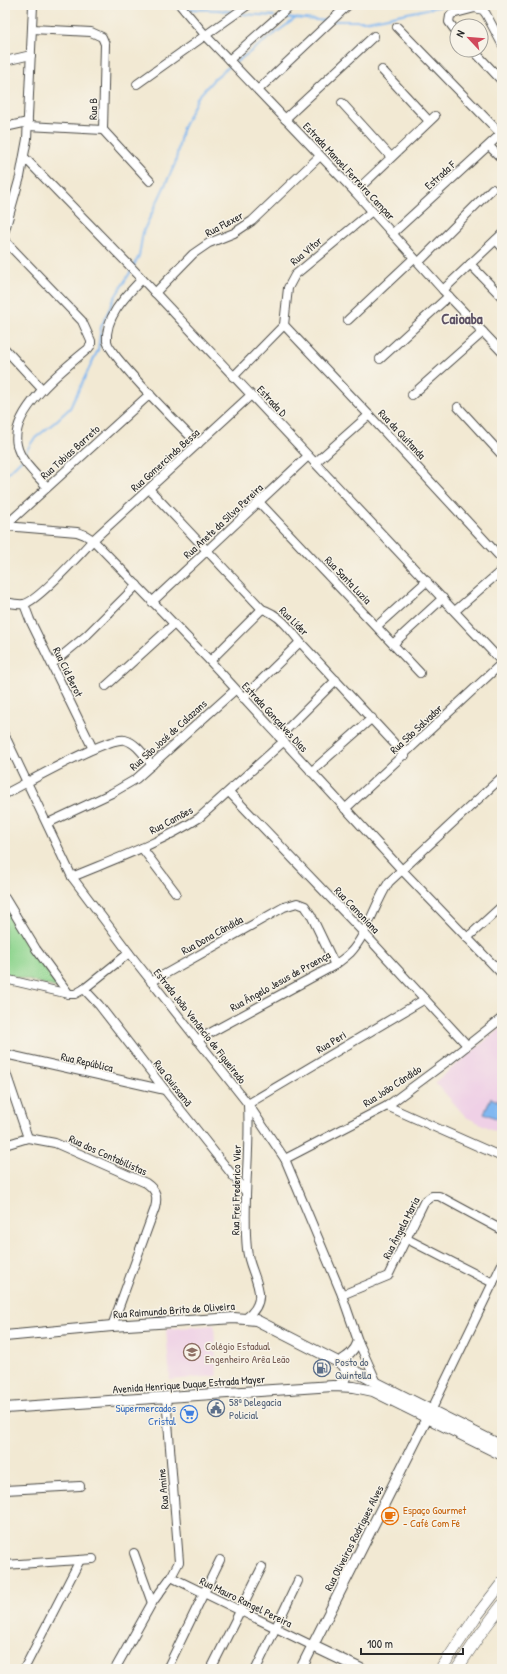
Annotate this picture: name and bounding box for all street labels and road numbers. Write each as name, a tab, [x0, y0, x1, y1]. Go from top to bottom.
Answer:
street label: Rua B	[86, 98, 100, 120]
street label: Estrada Manoel Ferreira Campar	[300, 119, 399, 223]
street label: Estrada F	[422, 157, 459, 192]
street label: Rua Flexer	[203, 208, 246, 240]
street label: Rua Vítor	[287, 233, 325, 268]
street label: Estrada D	[254, 382, 291, 420]
street label: Rua da Quitanda	[375, 406, 429, 462]
street label: Rua Tobias Barreto	[38, 421, 103, 482]
street label: Rua Gomercindo Bessa	[128, 425, 203, 495]
street label: Rua Anete da Silva Pereira	[180, 480, 266, 562]
street label: Rua Santa Luzia	[322, 553, 375, 607]
street label: Rua Líder	[276, 603, 312, 639]
street label: Rua Cid Berot	[50, 645, 86, 700]
street label: Estrada Gonçalves Dias	[239, 679, 311, 755]
street label: Rua São José de Calazans	[126, 697, 210, 773]
street label: Rua São Salvador	[387, 701, 446, 757]
street label: Rua Camões	[147, 803, 195, 837]
street label: Rua Camoniana	[331, 884, 383, 937]
street label: Rua Dona Cândida	[179, 912, 246, 958]
street label: Rua Ângelo Jesus de Proença	[227, 947, 333, 1014]
street label: Estrada João Venâncio de Figueiredo	[151, 966, 250, 1087]
street label: Rua Peri	[313, 1028, 349, 1056]
street label: Rua República	[59, 1049, 115, 1075]
street label: Rua Quissamã	[151, 1057, 196, 1109]
street label: Rua João Cândido	[360, 1062, 424, 1110]
street label: Rua dos Contabilistas	[67, 1131, 149, 1179]
street label: Rua Frei Frederico Vier	[228, 1144, 244, 1235]
street label: Rua Ângela Maria	[379, 1194, 423, 1261]
street label: Rua Raimundo Brito de Oliveira	[113, 1299, 236, 1321]
street label: Avenida Henrique Duque Estrada Mayer	[112, 1372, 267, 1396]
street label: Rua Amine	[154, 1467, 172, 1510]
street label: Rua Oliveiros Rodrigues Alves	[321, 1483, 387, 1593]
street label: Rua Mauro Rangel Pereira	[198, 1574, 295, 1631]

